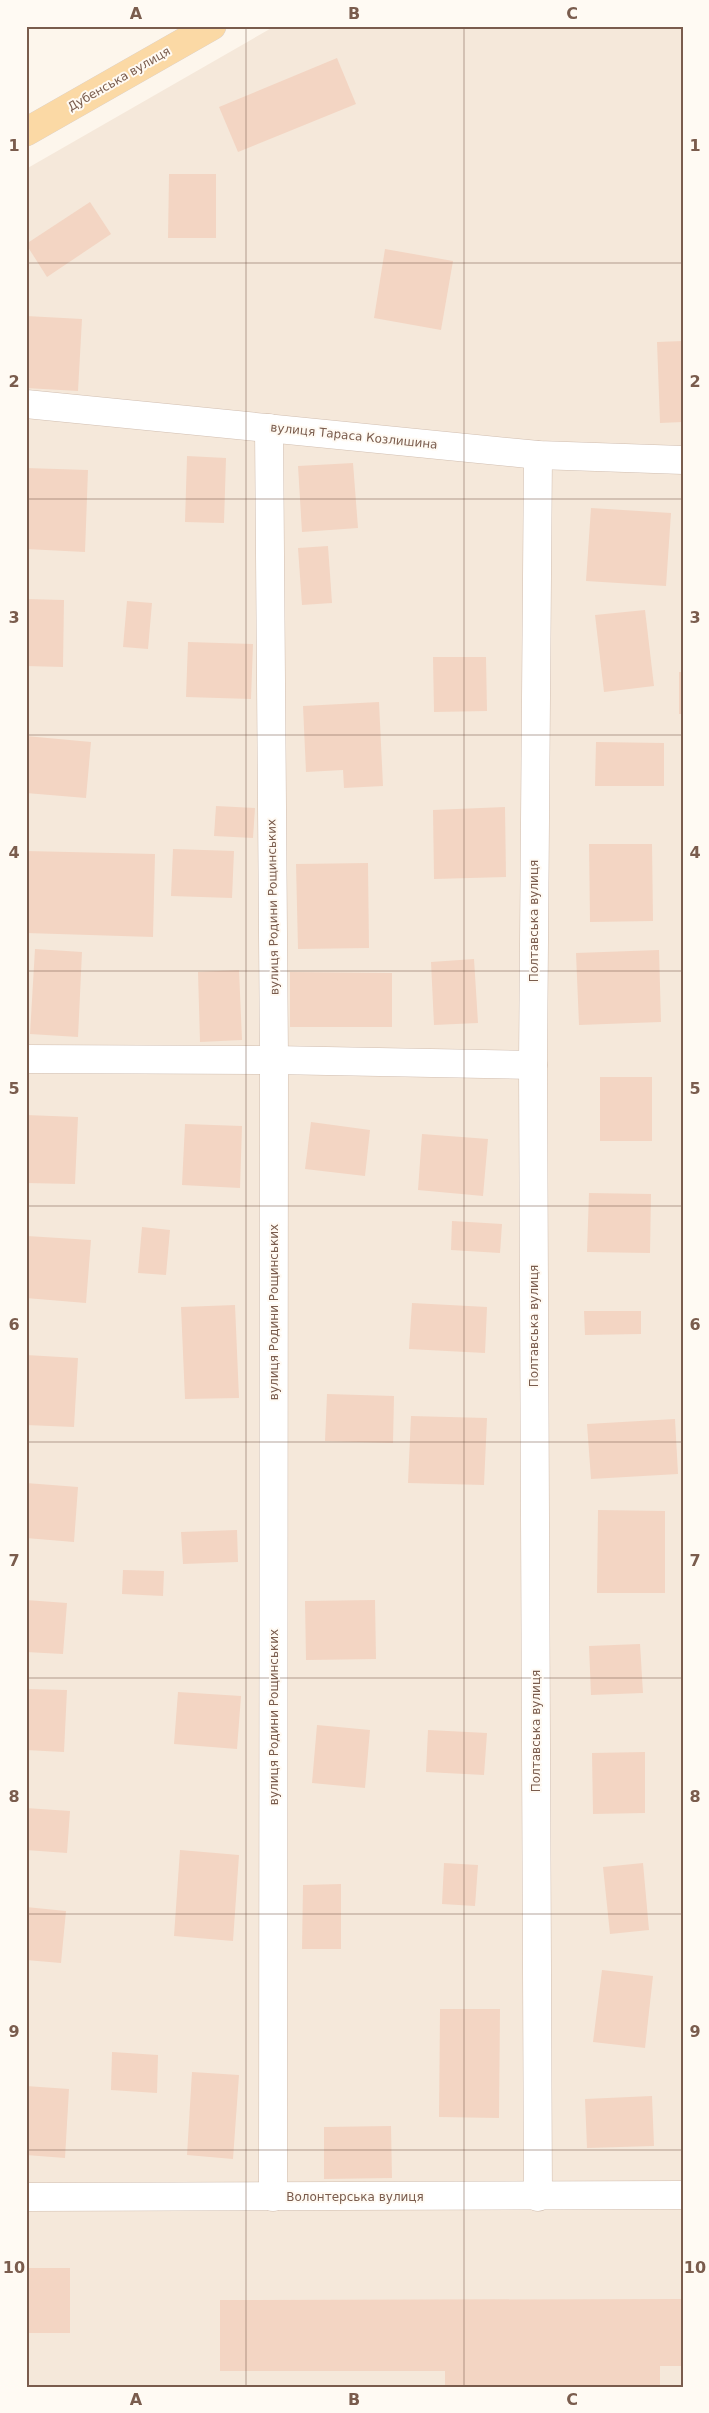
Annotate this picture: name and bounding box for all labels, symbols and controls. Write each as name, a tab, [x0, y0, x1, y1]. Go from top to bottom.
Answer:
text: A	[130, 4, 143, 23]
text: B	[348, 4, 360, 23]
text: C	[566, 4, 578, 23]
street label: Дубенська вулиця	[65, 44, 173, 114]
text: 1	[8, 136, 20, 155]
text: 1	[689, 136, 701, 155]
text: 2	[8, 372, 20, 391]
text: 2	[689, 372, 701, 391]
street label: вулиця Тараса Козлишина	[270, 420, 438, 452]
text: 3	[8, 608, 20, 627]
text: 3	[689, 608, 701, 627]
street label: вулиця Родини Рощинських	[264, 819, 282, 995]
text: 4	[8, 843, 20, 862]
text: 4	[689, 843, 701, 862]
street label: Полтавська вулиця	[527, 860, 541, 982]
text: 5	[8, 1079, 20, 1098]
text: 5	[689, 1079, 701, 1098]
street label: вулиця Родини Рощинських	[267, 1224, 281, 1400]
street label: Полтавська вулиця	[527, 1265, 541, 1387]
text: 6	[8, 1315, 20, 1334]
text: 6	[689, 1315, 701, 1334]
text: 7	[8, 1551, 20, 1570]
text: 7	[689, 1551, 701, 1570]
street label: вулиця Родини Рощинських	[267, 1629, 281, 1805]
street label: Полтавська вулиця	[529, 1670, 543, 1792]
text: 8	[8, 1787, 20, 1806]
text: 8	[689, 1787, 701, 1806]
text: 9	[8, 2022, 20, 2041]
text: 9	[689, 2022, 701, 2041]
street label: Волонтерська вулиця	[286, 2190, 424, 2204]
text: 10	[3, 2258, 25, 2277]
text: 10	[684, 2258, 706, 2277]
text: A	[130, 2390, 143, 2409]
text: B	[348, 2390, 360, 2409]
text: C	[566, 2390, 578, 2409]

